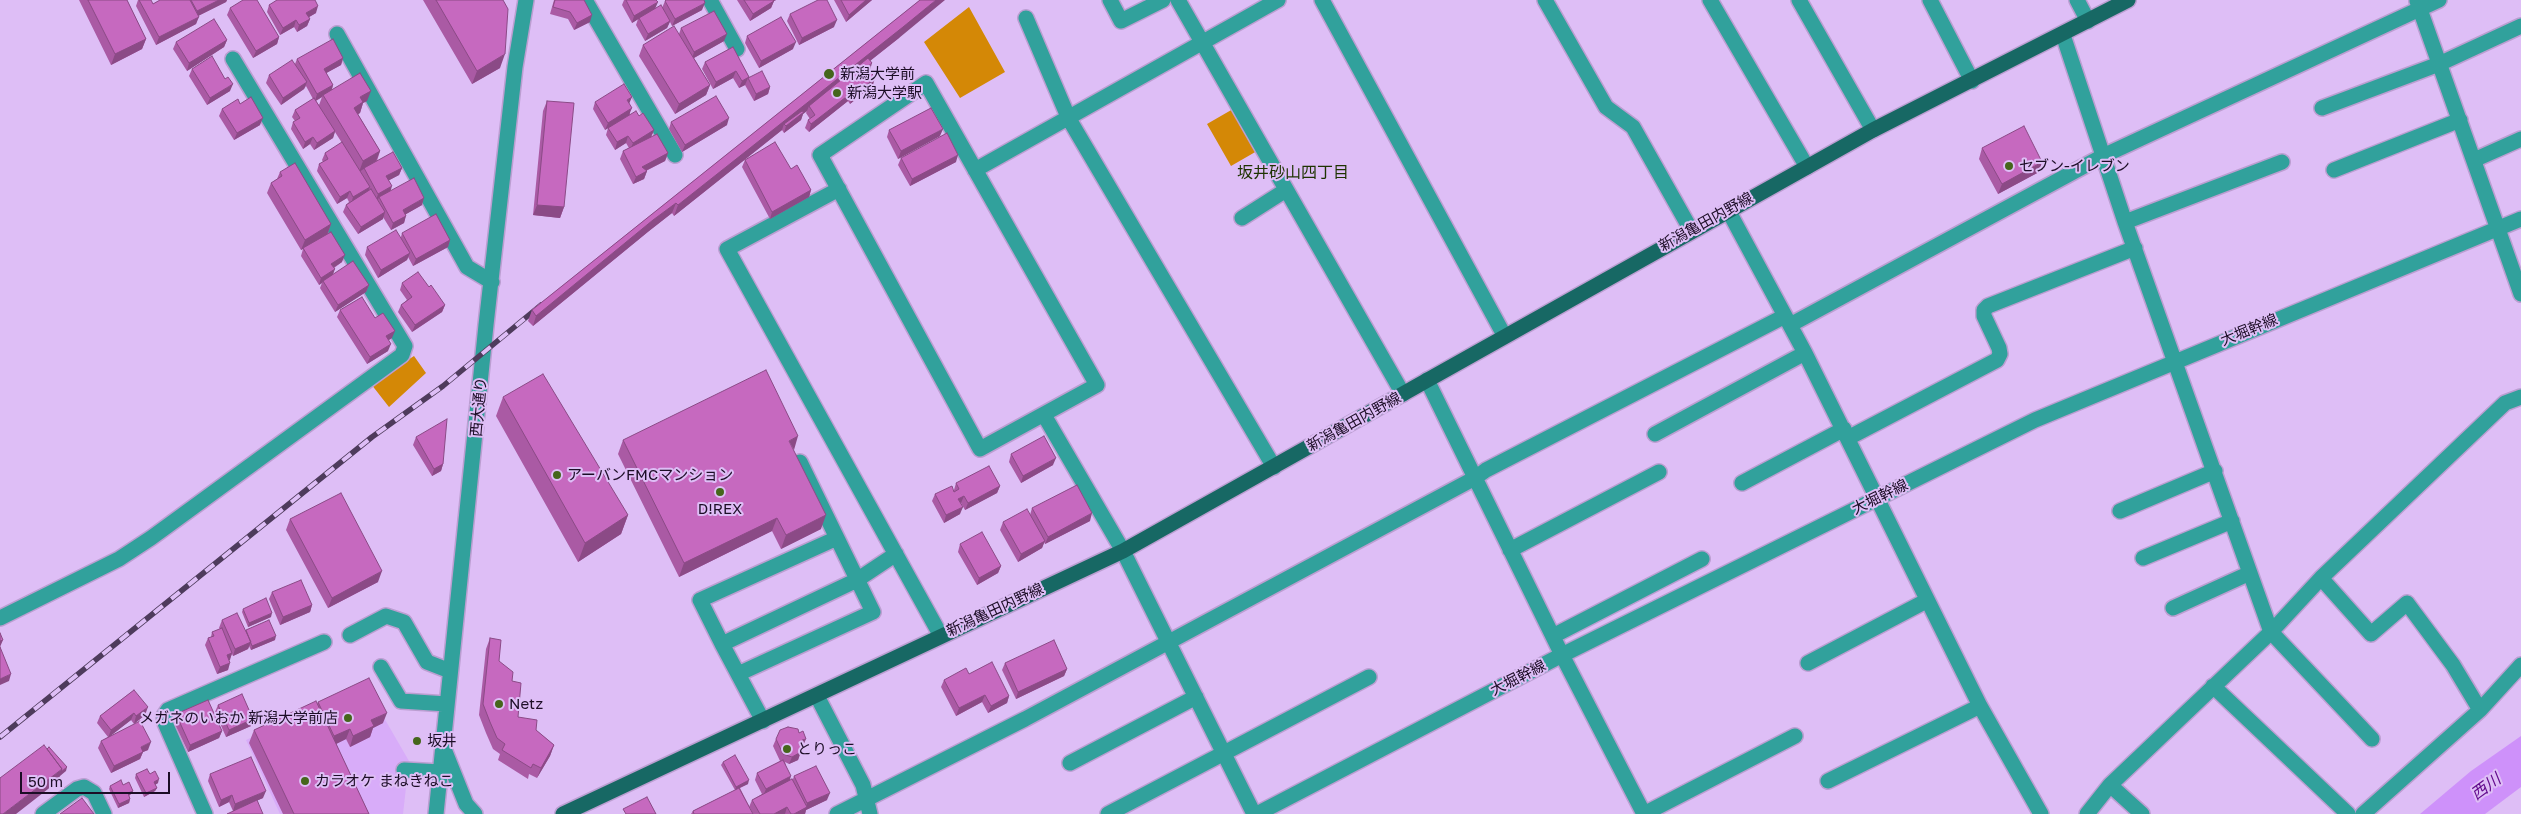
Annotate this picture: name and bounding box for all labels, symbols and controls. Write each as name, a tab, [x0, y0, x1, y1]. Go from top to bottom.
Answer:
place label: 新潟大学前	[840, 65, 915, 83]
marker: 新潟大学前	[822, 67, 836, 81]
place label: 新潟大学駅	[847, 84, 922, 102]
marker: 新潟大学駅	[831, 87, 843, 99]
place label: セブン-イレブン	[2019, 157, 2130, 175]
marker: セブン-イレブン	[2003, 160, 2015, 172]
district label: 坂井砂山四丁目	[1237, 163, 1349, 183]
street label: 新潟亀田内野線	[1656, 189, 1756, 255]
street label: 大堀幹線	[2218, 310, 2280, 350]
street label: 西大通り	[467, 376, 491, 438]
street label: 新潟亀田内野線	[1304, 389, 1404, 455]
place label: アーバンFMCマンション	[567, 466, 733, 484]
marker: アーバンFMCマンション	[551, 469, 563, 481]
street label: 大堀幹線	[1849, 476, 1911, 518]
marker: D!REX	[714, 486, 726, 498]
place label: D!REX	[698, 500, 742, 518]
street label: 新潟亀田内野線	[944, 580, 1046, 640]
street label: 大堀幹線	[1487, 656, 1549, 700]
place label: Netz	[509, 695, 543, 713]
marker: Netz	[493, 698, 505, 710]
place label: メガネのいおか 新潟大学前店	[139, 709, 338, 727]
marker: メガネのいおか 新潟大学前店	[342, 712, 354, 724]
place label: 坂井	[427, 732, 457, 750]
marker: 坂井	[411, 735, 423, 747]
place label: とりっこ	[797, 740, 857, 758]
marker: とりっこ	[781, 743, 793, 755]
scale bar	[22, 762, 172, 794]
water label: 西川	[2467, 770, 2505, 804]
text: 50 m	[28, 772, 63, 790]
place label: カラオケ まねきねこ	[315, 772, 454, 790]
marker: カラオケ まねきねこ	[299, 775, 311, 787]

